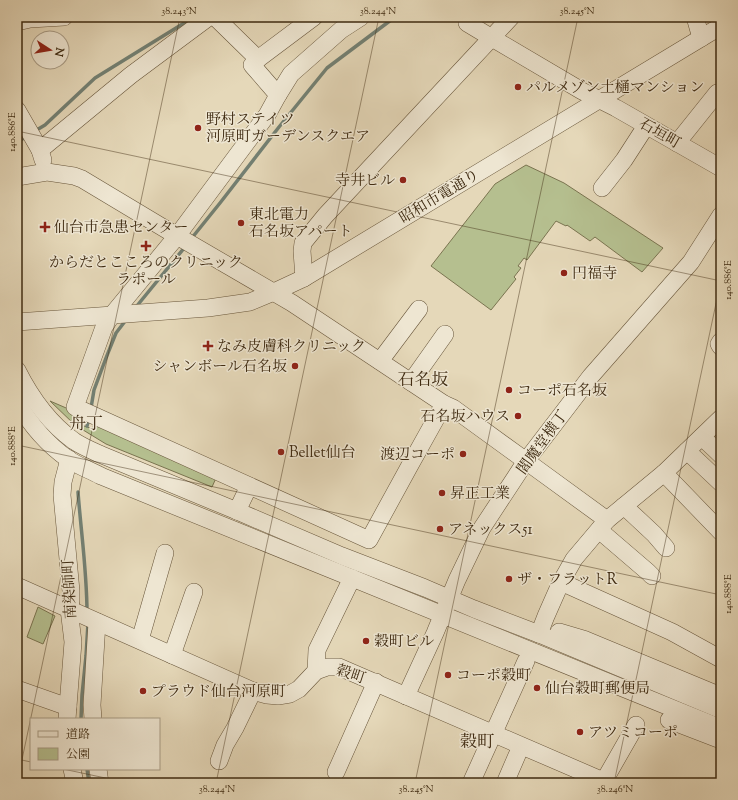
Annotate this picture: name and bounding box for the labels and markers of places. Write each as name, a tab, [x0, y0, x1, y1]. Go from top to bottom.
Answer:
place label: パルメゾン土樋マンション	[526, 78, 704, 99]
marker: パルメゾン土樋マンション	[513, 82, 523, 92]
place label: 野村ステイツ 河原町ガーデンスクエア	[206, 110, 370, 148]
marker: 野村ステイツ 河原町ガーデンスクエア	[193, 123, 203, 133]
place label: 寺井ビル	[335, 171, 395, 192]
marker: 寺井ビル	[398, 175, 408, 185]
place label: 東北電力 石名坂アパート	[249, 205, 353, 243]
place label: 仙台市急患センター	[54, 218, 188, 239]
marker: 東北電力 石名坂アパート	[236, 218, 246, 228]
marker: 仙台市急患センター	[39, 221, 51, 233]
marker: からだとこころのクリニック ラポール	[140, 240, 152, 252]
place label: からだとこころのクリニック ラポール	[49, 253, 243, 291]
place label: 円福寺	[572, 264, 617, 285]
marker: 円福寺	[559, 268, 569, 278]
place label: なみ皮膚科クリニック	[217, 337, 366, 358]
marker: なみ皮膚科クリニック	[202, 340, 214, 352]
place label: シャンボール石名坂	[153, 357, 287, 378]
marker: シャンボール石名坂	[290, 361, 300, 371]
place label: コーポ石名坂	[517, 381, 607, 402]
marker: コーポ石名坂	[504, 385, 514, 395]
place label: 石名坂ハウス	[420, 407, 510, 428]
marker: 石名坂ハウス	[513, 411, 523, 421]
place label: Bellet仙台	[289, 443, 356, 464]
place label: 渡辺コーポ	[380, 445, 455, 466]
marker: Bellet仙台	[276, 447, 286, 457]
marker: 渡辺コーポ	[458, 449, 468, 459]
place label: 昇正工業	[450, 484, 510, 505]
marker: 昇正工業	[437, 488, 447, 498]
place label: アネックス51	[448, 520, 532, 541]
marker: アネックス51	[435, 524, 445, 534]
place label: ザ・フラットR	[517, 570, 618, 591]
marker: ザ・フラットR	[504, 574, 514, 584]
place label: 穀町ビル	[374, 632, 434, 653]
marker: 穀町ビル	[361, 636, 371, 646]
place label: コーポ穀町	[456, 666, 531, 687]
marker: コーポ穀町	[443, 670, 453, 680]
place label: 仙台穀町郵便局	[545, 679, 650, 700]
place label: プラウド仙台河原町	[151, 682, 286, 703]
marker: 仙台穀町郵便局	[532, 683, 542, 693]
marker: プラウド仙台河原町	[138, 686, 148, 696]
place label: アツミコーポ	[588, 723, 678, 744]
marker: アツミコーポ	[575, 727, 585, 737]

